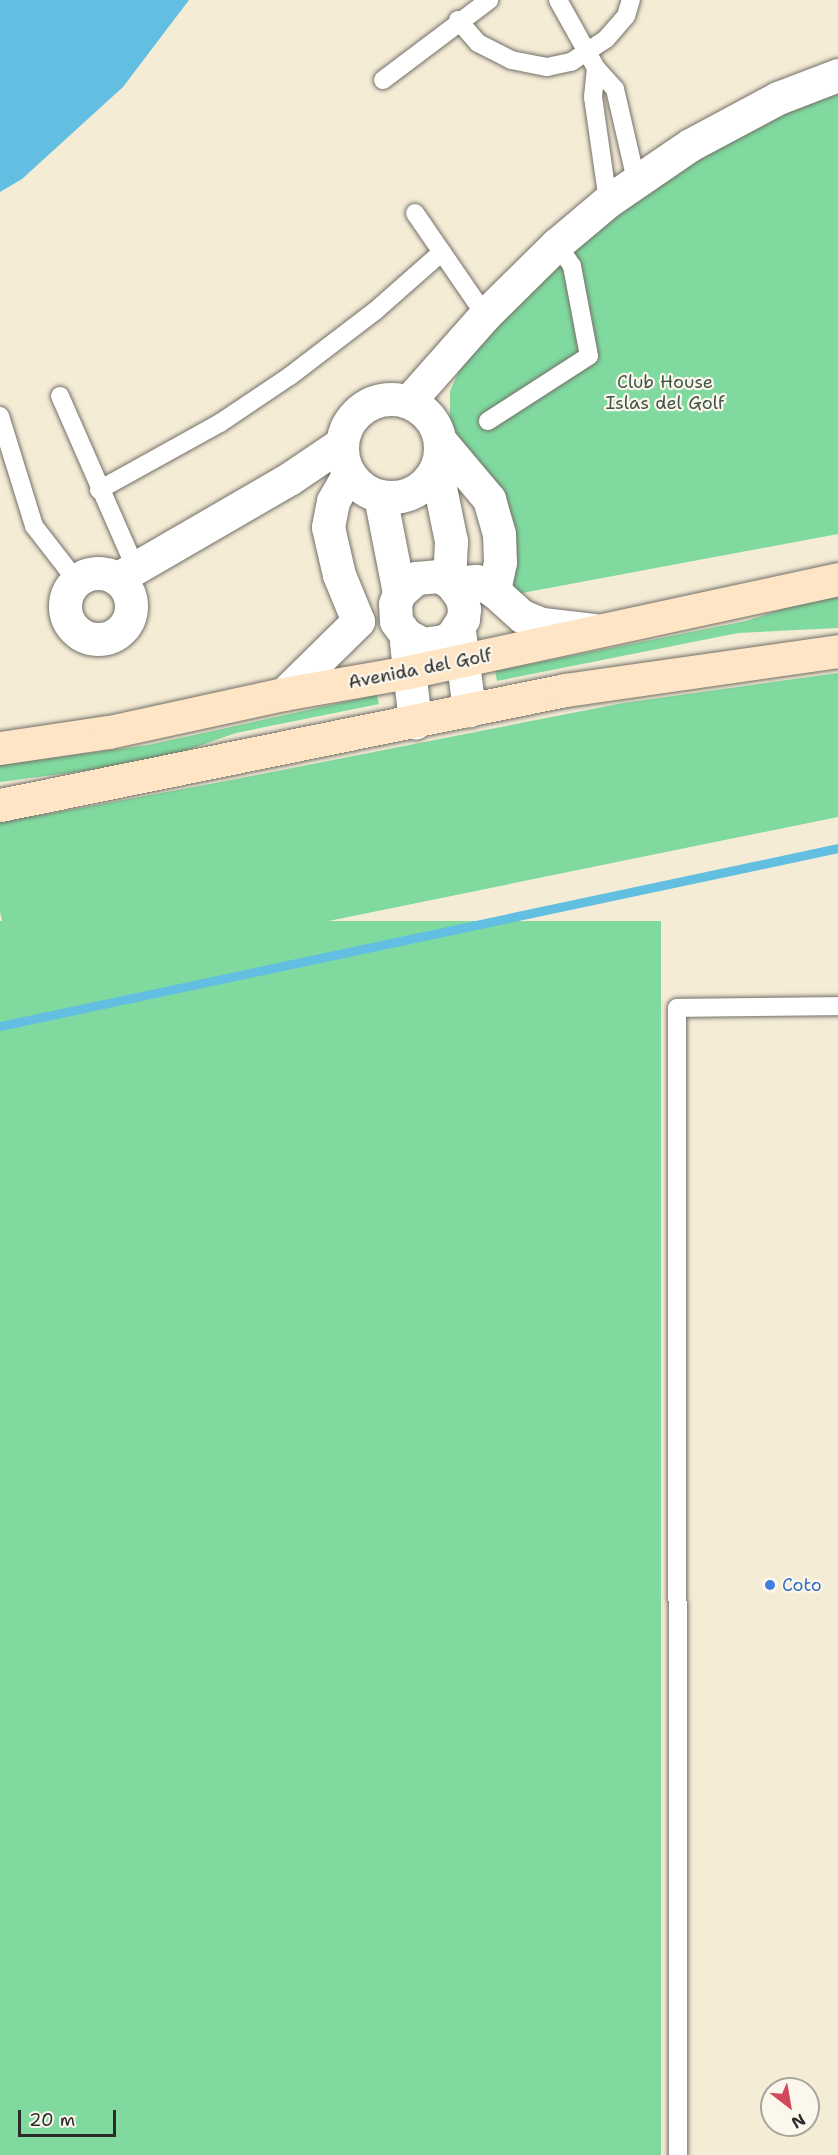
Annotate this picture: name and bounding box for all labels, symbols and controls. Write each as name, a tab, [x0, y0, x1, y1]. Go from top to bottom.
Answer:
park label: Club House Islas del Golf	[605, 372, 725, 415]
street label: Avenida del Golf	[346, 644, 494, 694]
place label: Coto	[782, 1574, 822, 1596]
marker: Coto	[763, 1578, 777, 1592]
north arrow	[760, 2077, 820, 2137]
scale bar	[21, 2098, 118, 2136]
text: 20 m	[29, 2108, 75, 2132]
text: N	[788, 2109, 809, 2133]

